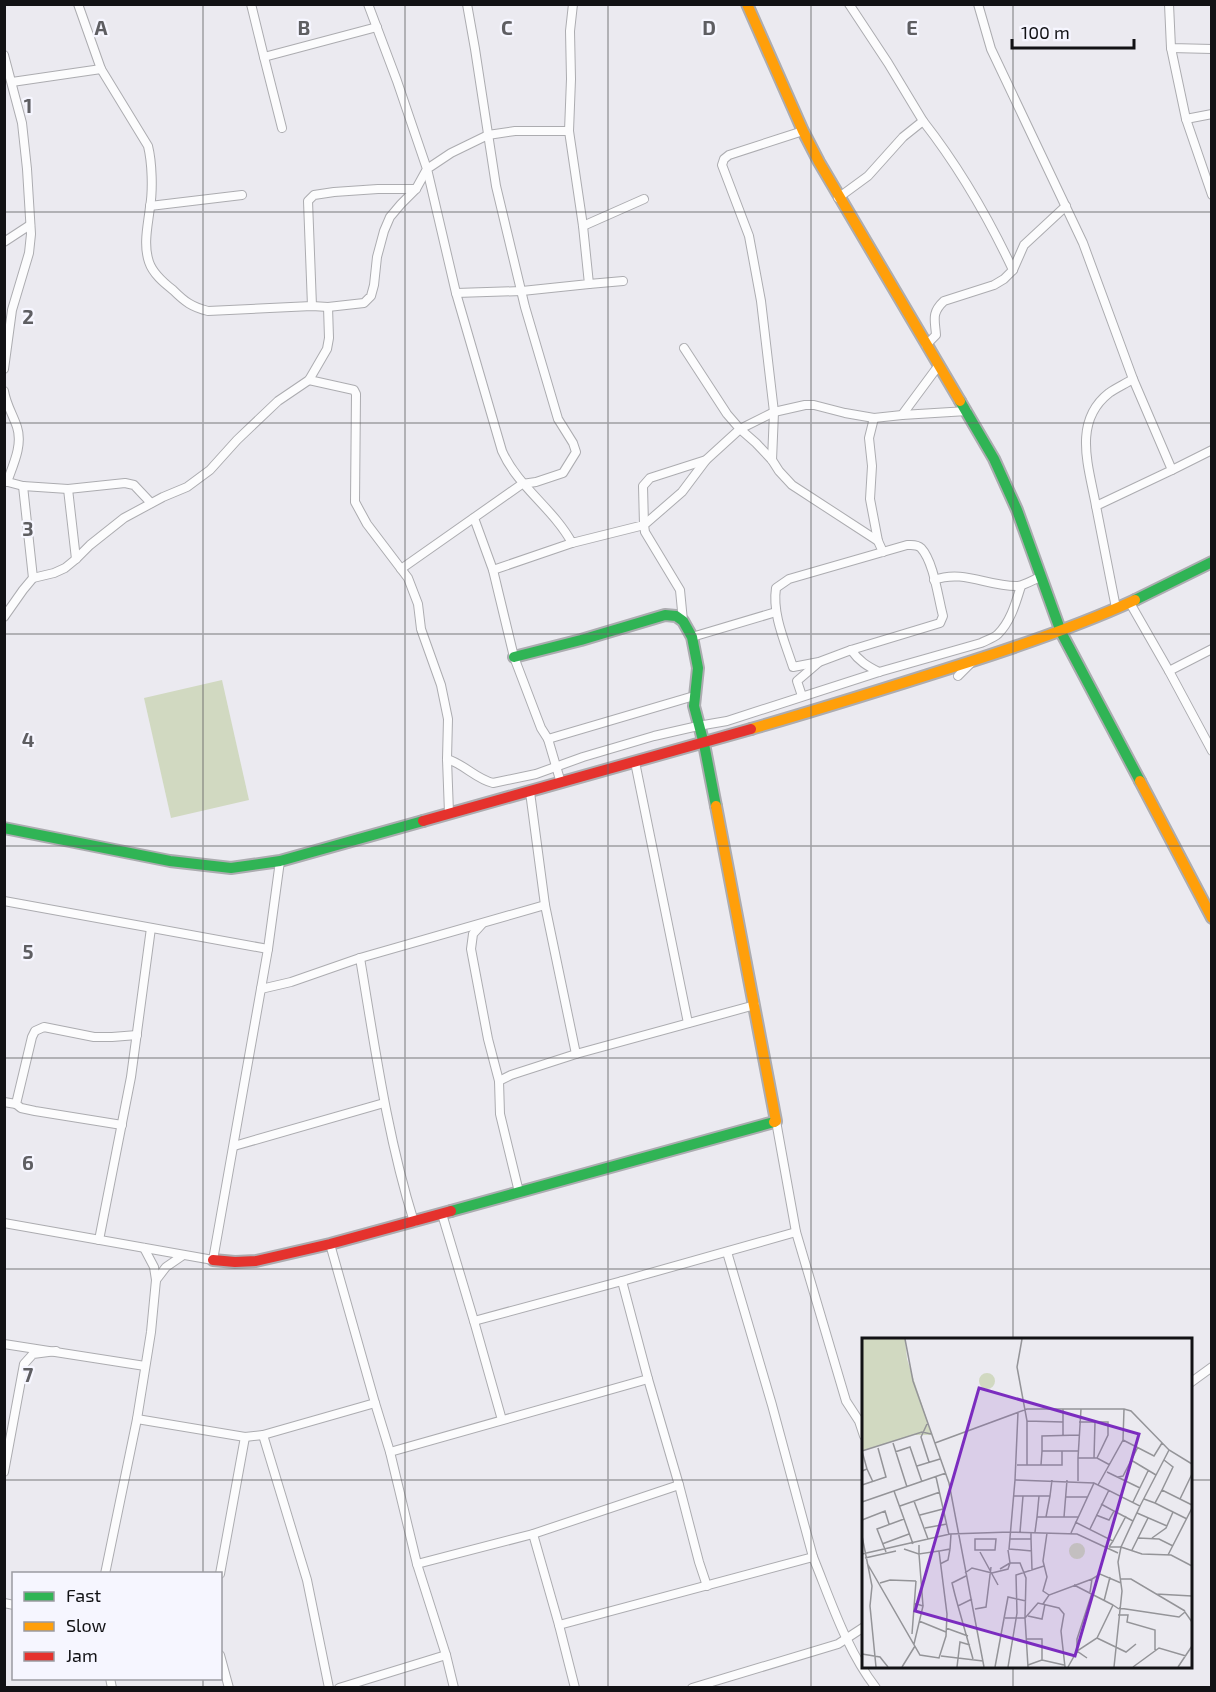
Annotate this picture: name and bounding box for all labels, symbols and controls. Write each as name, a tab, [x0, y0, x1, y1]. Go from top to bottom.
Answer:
scale bar	[1012, 12, 1134, 50]
text: A	[94, 15, 108, 39]
text: B	[298, 15, 310, 39]
text: C	[501, 15, 513, 39]
text: D	[702, 15, 716, 39]
text: E	[906, 15, 918, 39]
text: 100 m	[1021, 21, 1070, 43]
text: 1	[24, 93, 32, 117]
text: 2	[22, 304, 34, 328]
text: 3	[22, 516, 34, 540]
text: 4	[22, 727, 35, 751]
text: 5	[22, 939, 34, 963]
text: 6	[22, 1150, 34, 1174]
inset map	[862, 1338, 1192, 1668]
text: 7	[23, 1362, 34, 1386]
legend	[12, 1572, 222, 1680]
text: Fast	[66, 1584, 101, 1606]
text: Slow	[66, 1614, 107, 1636]
text: Jam	[66, 1644, 98, 1666]

